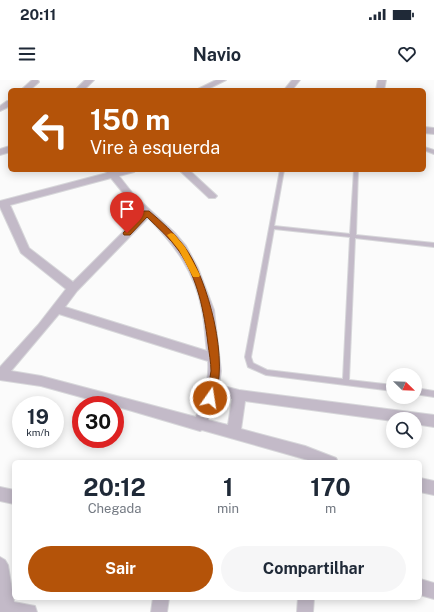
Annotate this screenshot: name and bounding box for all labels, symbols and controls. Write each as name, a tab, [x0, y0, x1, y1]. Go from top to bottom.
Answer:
text: 20:11	[20, 6, 56, 23]
icon: menu	[16, 43, 38, 65]
icon: heart	[396, 43, 418, 65]
text: Navio	[193, 44, 241, 65]
text: 150 m	[90, 103, 170, 136]
icon: left	[24, 104, 76, 156]
text: Vire à esquerda	[90, 137, 220, 158]
pin	[110, 192, 144, 233]
icon: arrive	[116, 198, 138, 220]
north arrow	[386, 368, 422, 404]
map controls	[386, 368, 422, 448]
position arrow	[189, 377, 231, 419]
speed limit sign: 30	[72, 396, 124, 448]
text: 19	[27, 405, 49, 429]
button: search	[386, 412, 422, 448]
text: km/h	[26, 426, 50, 438]
text: 20:12	[83, 473, 146, 501]
text: 1	[223, 473, 233, 501]
text: 170	[310, 473, 351, 501]
text: Chegada	[88, 501, 141, 516]
text: min	[217, 501, 239, 516]
text: m	[325, 501, 336, 516]
button: Sair	[28, 546, 213, 592]
button: Compartilhar	[221, 546, 406, 592]

